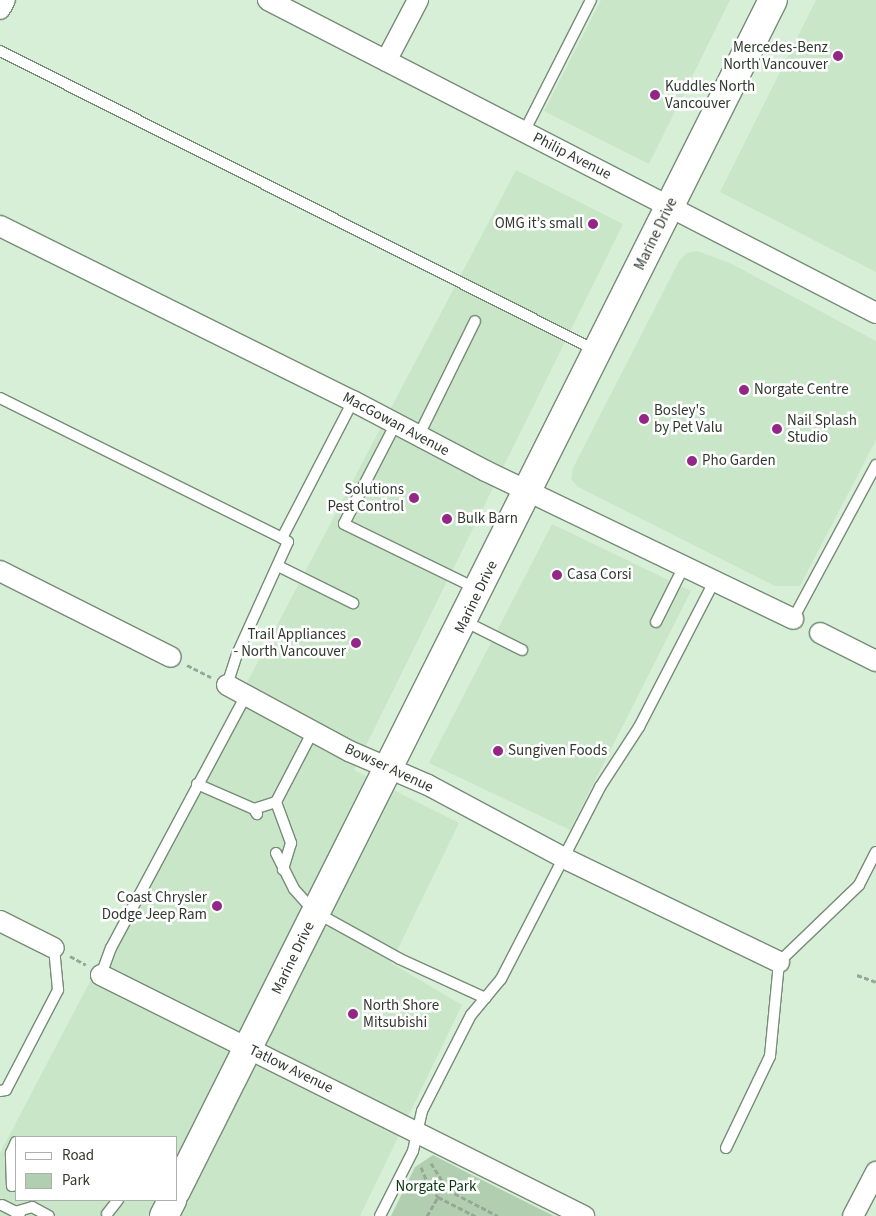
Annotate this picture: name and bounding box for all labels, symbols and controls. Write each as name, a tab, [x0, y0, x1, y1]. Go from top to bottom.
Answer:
place label: Mercedes-Benz North Vancouver	[723, 38, 828, 73]
marker: Mercedes-Benz North Vancouver	[832, 50, 844, 62]
place label: Kuddles North Vancouver	[665, 77, 755, 112]
marker: Kuddles North Vancouver	[649, 89, 661, 101]
street label: Philip Avenue	[530, 129, 614, 183]
street label: Marine Drive	[631, 195, 681, 273]
place label: OMG it’s small	[495, 215, 583, 233]
marker: OMG it’s small	[587, 218, 599, 230]
place label: Norgate Centre	[754, 381, 849, 399]
marker: Norgate Centre	[738, 384, 750, 396]
street label: MacGowan Avenue	[340, 388, 452, 460]
place label: Bosley's by Pet Valu	[654, 401, 723, 436]
place label: Nail Splash Studio	[787, 411, 857, 446]
marker: Bosley's by Pet Valu	[638, 413, 650, 425]
marker: Nail Splash Studio	[771, 423, 783, 435]
place label: Pho Garden	[702, 452, 776, 470]
marker: Pho Garden	[686, 455, 698, 467]
place label: Solutions Pest Control	[327, 480, 404, 515]
marker: Solutions Pest Control	[408, 492, 420, 504]
place label: Bulk Barn	[457, 510, 518, 528]
marker: Bulk Barn	[441, 513, 453, 525]
street label: Marine Drive	[451, 558, 501, 636]
place label: Casa Corsi	[567, 566, 632, 584]
marker: Casa Corsi	[551, 569, 563, 581]
place label: Trail Appliances - North Vancouver	[234, 625, 346, 660]
marker: Trail Appliances - North Vancouver	[350, 637, 362, 649]
street label: Bowser Avenue	[342, 740, 436, 796]
place label: Sungiven Foods	[508, 742, 607, 760]
marker: Sungiven Foods	[492, 745, 504, 757]
place label: Coast Chrysler Dodge Jeep Ram	[102, 888, 207, 923]
marker: Coast Chrysler Dodge Jeep Ram	[211, 900, 223, 912]
street label: Marine Drive	[268, 919, 318, 997]
place label: North Shore Mitsubishi	[363, 996, 439, 1031]
marker: North Shore Mitsubishi	[347, 1008, 359, 1020]
street label: Tatlow Avenue	[246, 1041, 336, 1097]
legend	[15, 1136, 178, 1201]
text: Road	[62, 1145, 94, 1166]
text: Park	[62, 1170, 90, 1191]
park label: Norgate Park	[396, 1178, 476, 1196]

